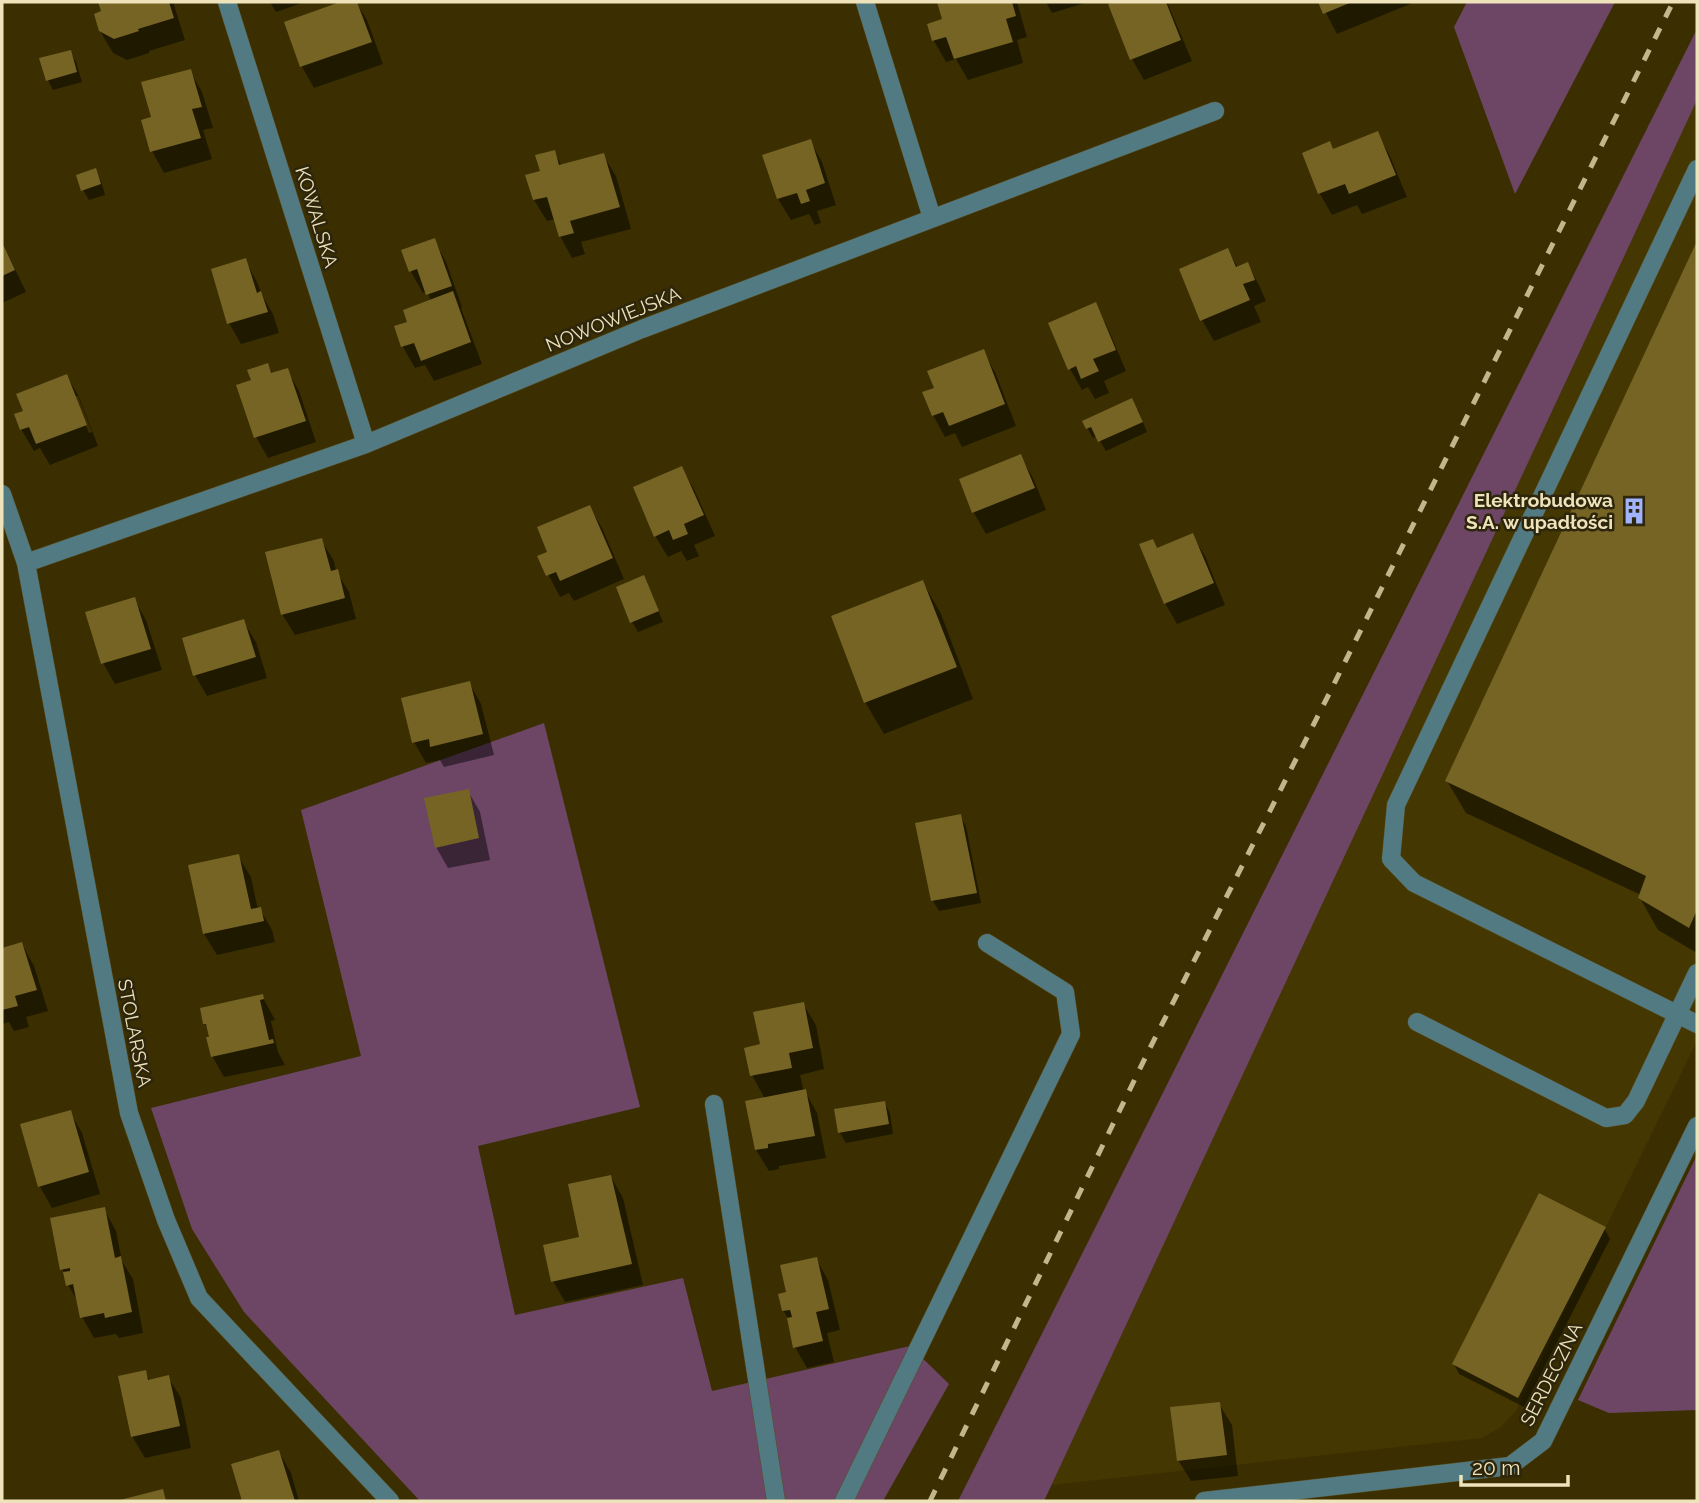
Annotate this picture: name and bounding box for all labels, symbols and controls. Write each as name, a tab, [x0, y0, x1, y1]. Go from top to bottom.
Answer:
street label: KOWALSKA	[291, 164, 343, 270]
street label: NOWOWIEJSKA	[542, 282, 684, 356]
place label: Elektrobudowa S.A. w upadłości	[1466, 489, 1613, 533]
building icon: Elektrobudowa S.A. w upadłości	[1619, 496, 1649, 526]
street label: STOLARSKA	[114, 977, 156, 1089]
street label: SERDECZNA	[1516, 1319, 1586, 1429]
scale bar	[1461, 1444, 1568, 1488]
text: 20 m	[1472, 1455, 1520, 1480]

